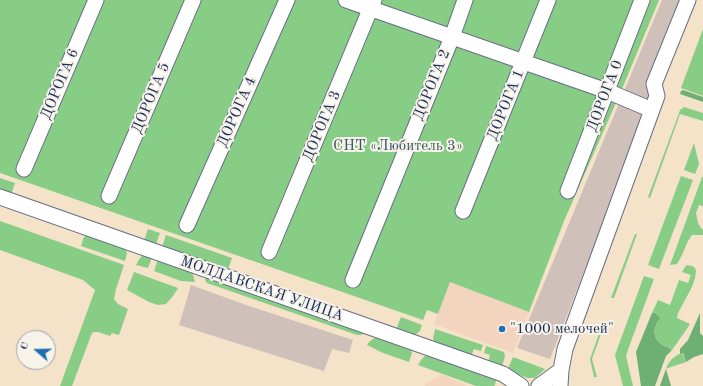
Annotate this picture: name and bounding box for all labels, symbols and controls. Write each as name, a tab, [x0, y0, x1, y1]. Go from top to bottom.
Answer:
street label: ДОРОГА 6	[37, 46, 83, 122]
street label: ДОРОГА 2	[410, 47, 454, 123]
street label: ДОРОГА 0	[583, 58, 627, 134]
street label: ДОРОГА 5	[128, 60, 174, 136]
street label: ДОРОГА 1	[484, 67, 528, 143]
street label: ДОРОГА 4	[213, 74, 261, 150]
street label: ДОРОГА 3	[299, 88, 345, 164]
park label: СНТ «Любитель 3»	[333, 137, 463, 155]
street label: МОЛДАВСКАЯ УЛИЦА	[178, 253, 346, 325]
place label: "1000 мелочей"	[510, 320, 614, 338]
marker: "1000 мелочей"	[497, 324, 507, 334]
north arrow	[16, 330, 56, 370]
text: С	[19, 341, 32, 351]

